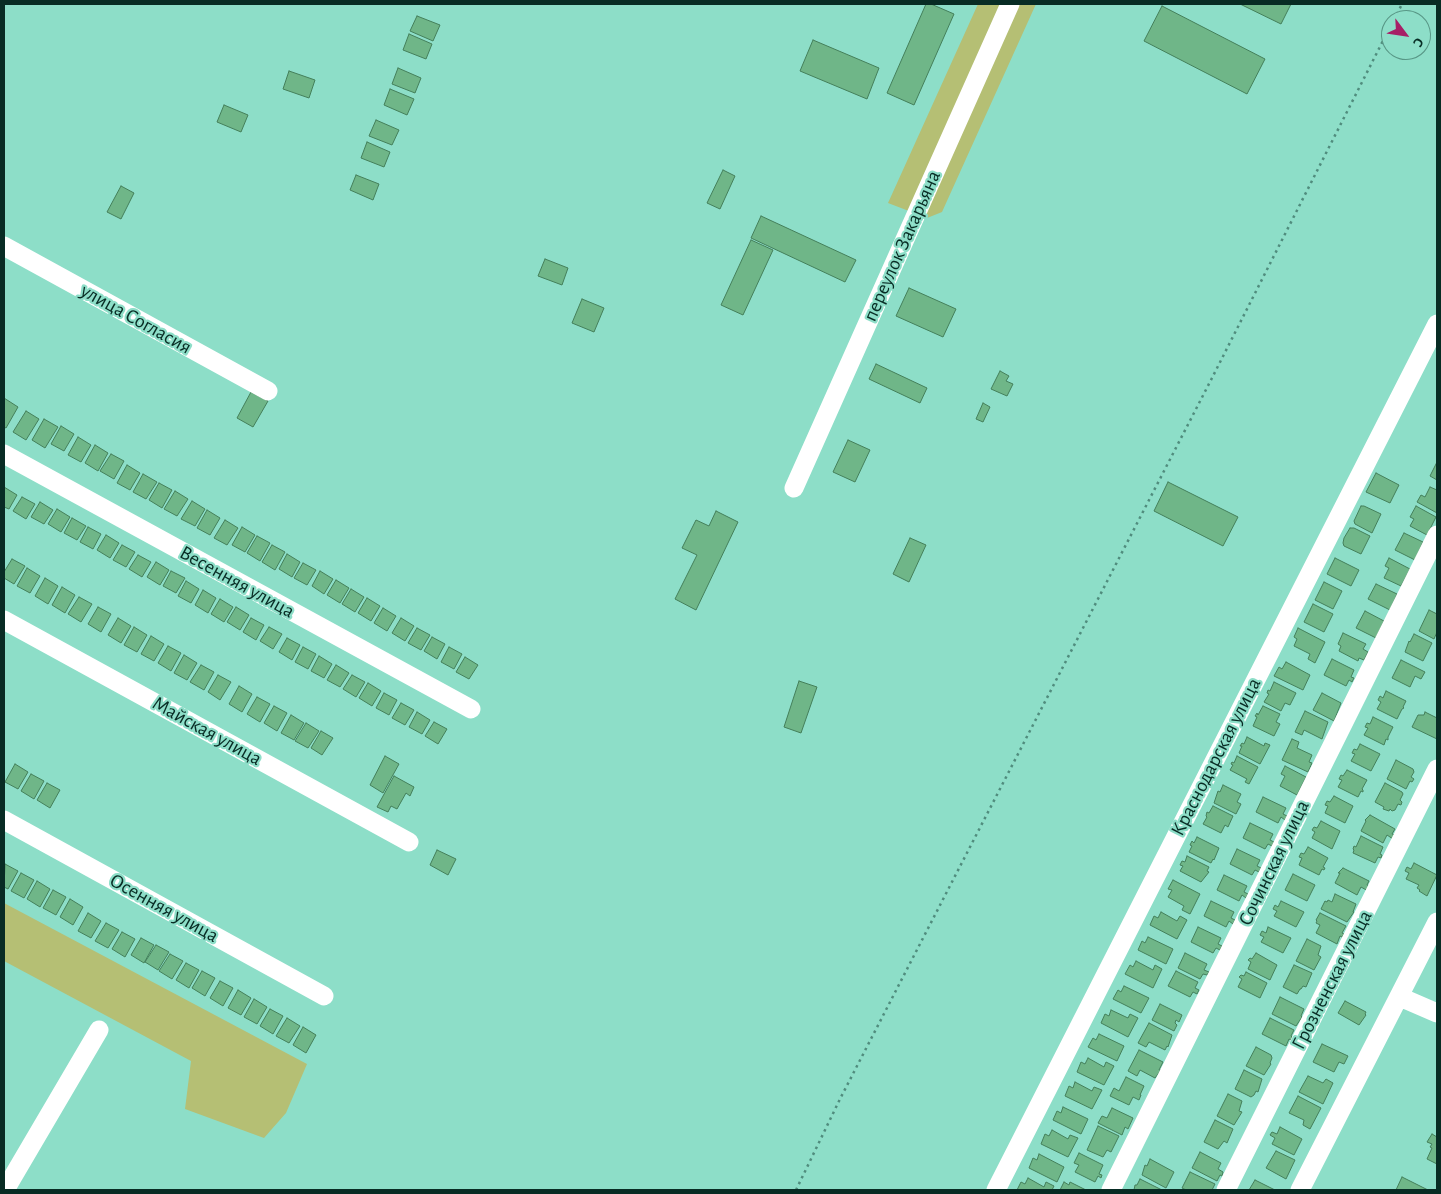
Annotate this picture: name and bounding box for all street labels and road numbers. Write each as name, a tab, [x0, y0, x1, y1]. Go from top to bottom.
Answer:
street label: переулок Закарьяна	[858, 167, 946, 325]
street label: улица Согласия	[76, 279, 196, 359]
street label: Весенняя улица	[175, 541, 299, 623]
street label: Краснодарская улица	[1166, 674, 1266, 840]
street label: Майская улица	[148, 691, 266, 771]
street label: Сочинская улица	[1233, 796, 1315, 930]
street label: Осенняя улица	[105, 868, 223, 948]
street label: Грозненская улица	[1287, 906, 1377, 1054]

